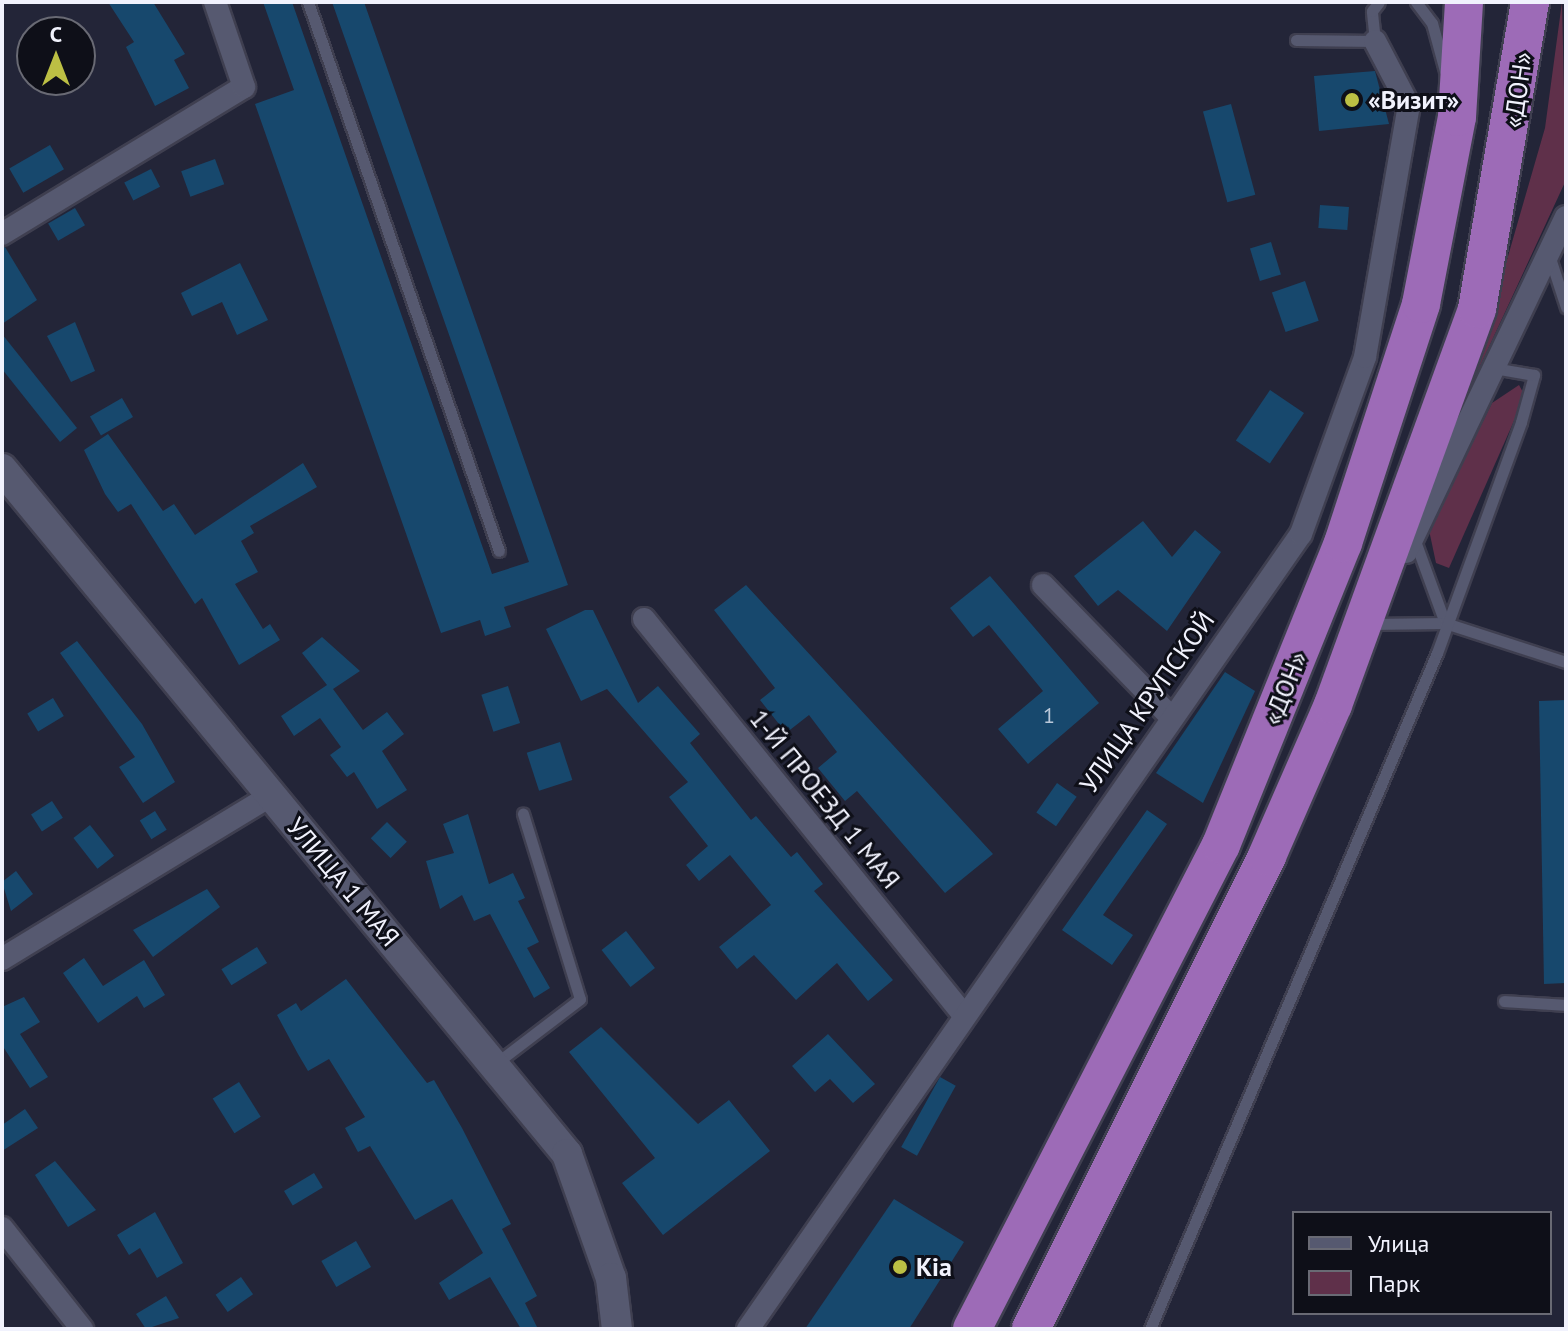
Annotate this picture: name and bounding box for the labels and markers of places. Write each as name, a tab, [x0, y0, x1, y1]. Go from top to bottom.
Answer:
place label: «Визит»	[1368, 84, 1459, 116]
marker: «Визит»	[1343, 91, 1361, 109]
place label: Kia	[916, 1251, 952, 1283]
marker: Kia	[891, 1258, 909, 1276]

